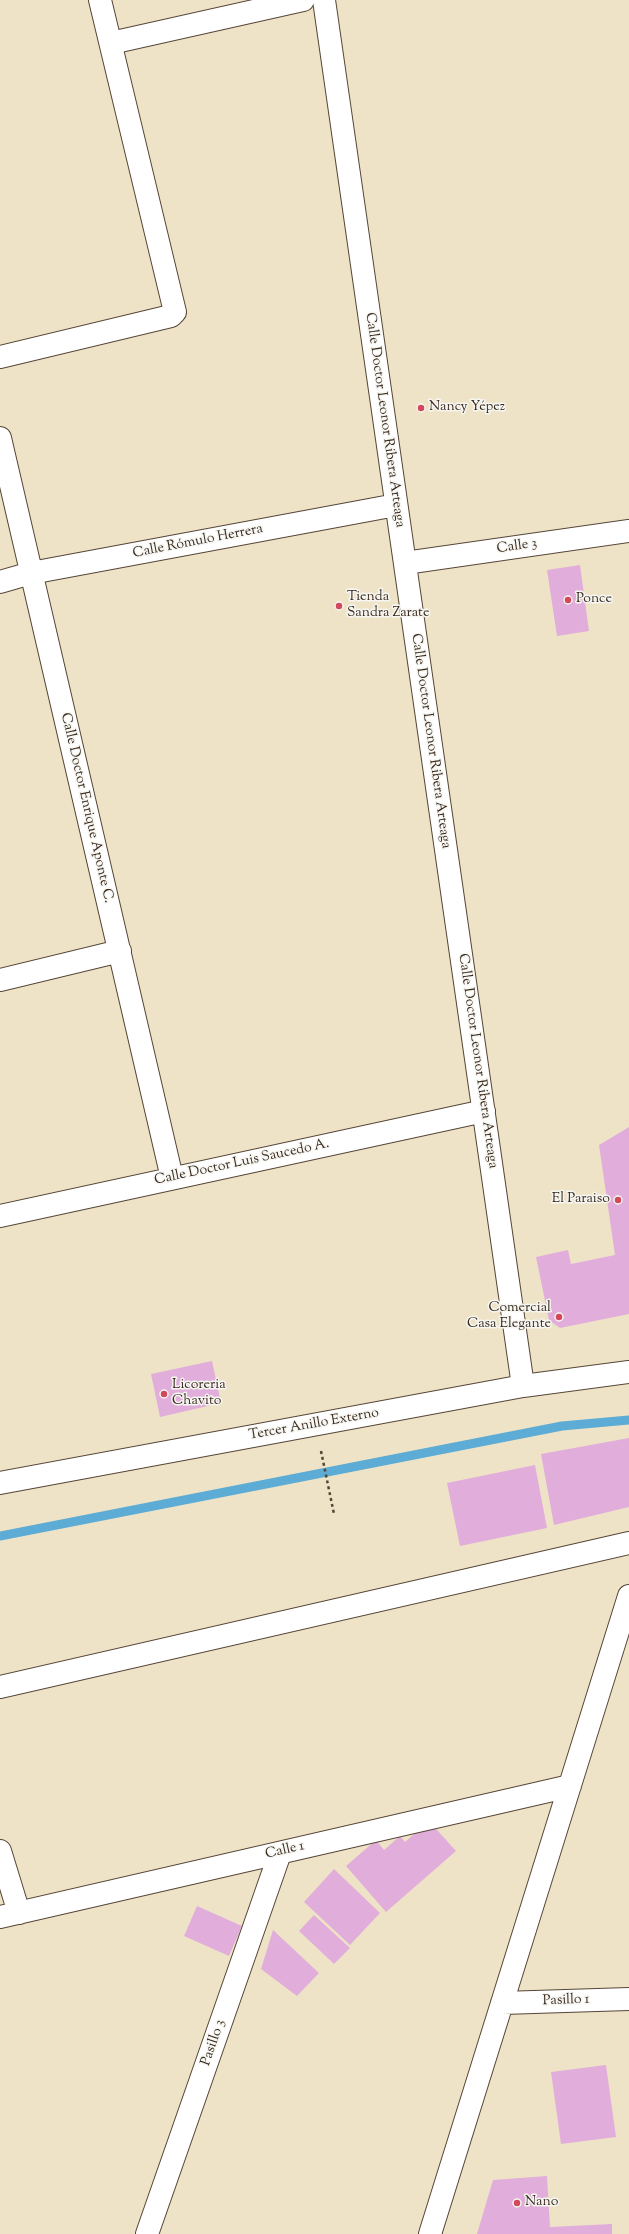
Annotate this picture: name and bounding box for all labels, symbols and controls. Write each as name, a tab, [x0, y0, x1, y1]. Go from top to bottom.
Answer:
street label: Calle Doctor Leonor Ribera Arteaga	[361, 311, 407, 529]
place label: Nancy Yépez	[429, 400, 505, 416]
marker: Nancy Yépez	[416, 403, 426, 413]
street label: Calle Rómulo Herrera	[131, 521, 265, 563]
street label: Calle 3	[496, 536, 538, 558]
place label: Tienda Sandra Zarate	[347, 590, 429, 622]
place label: Ponce	[576, 592, 612, 608]
marker: Ponce	[563, 595, 573, 605]
marker: Tienda Sandra Zarate	[334, 601, 344, 611]
street label: Calle Doctor Leonor Ribera Arteaga	[407, 632, 453, 850]
street label: Calle Doctor Enrique Aponte C.	[56, 711, 116, 905]
street label: Calle Doctor Leonor Ribera Arteaga	[454, 952, 500, 1170]
street label: Calle Doctor Luis Saucedo A.	[153, 1136, 331, 1190]
place label: El Paraiso	[552, 1192, 610, 1208]
marker: El Paraiso	[613, 1195, 623, 1205]
place label: Comercial Casa Elegante	[467, 1301, 551, 1334]
marker: Comercial Casa Elegante	[554, 1312, 564, 1322]
place label: Licoreria Chavito	[172, 1378, 226, 1410]
marker: Licoreria Chavito	[159, 1389, 169, 1399]
street label: Tercer Anillo Externo	[248, 1405, 380, 1445]
street label: Calle 1	[264, 1838, 306, 1864]
street label: Pasillo 1	[542, 1992, 590, 2010]
street label: Pasillo 3	[198, 2018, 230, 2068]
place label: Nano	[525, 2195, 558, 2211]
marker: Nano	[512, 2198, 522, 2208]

